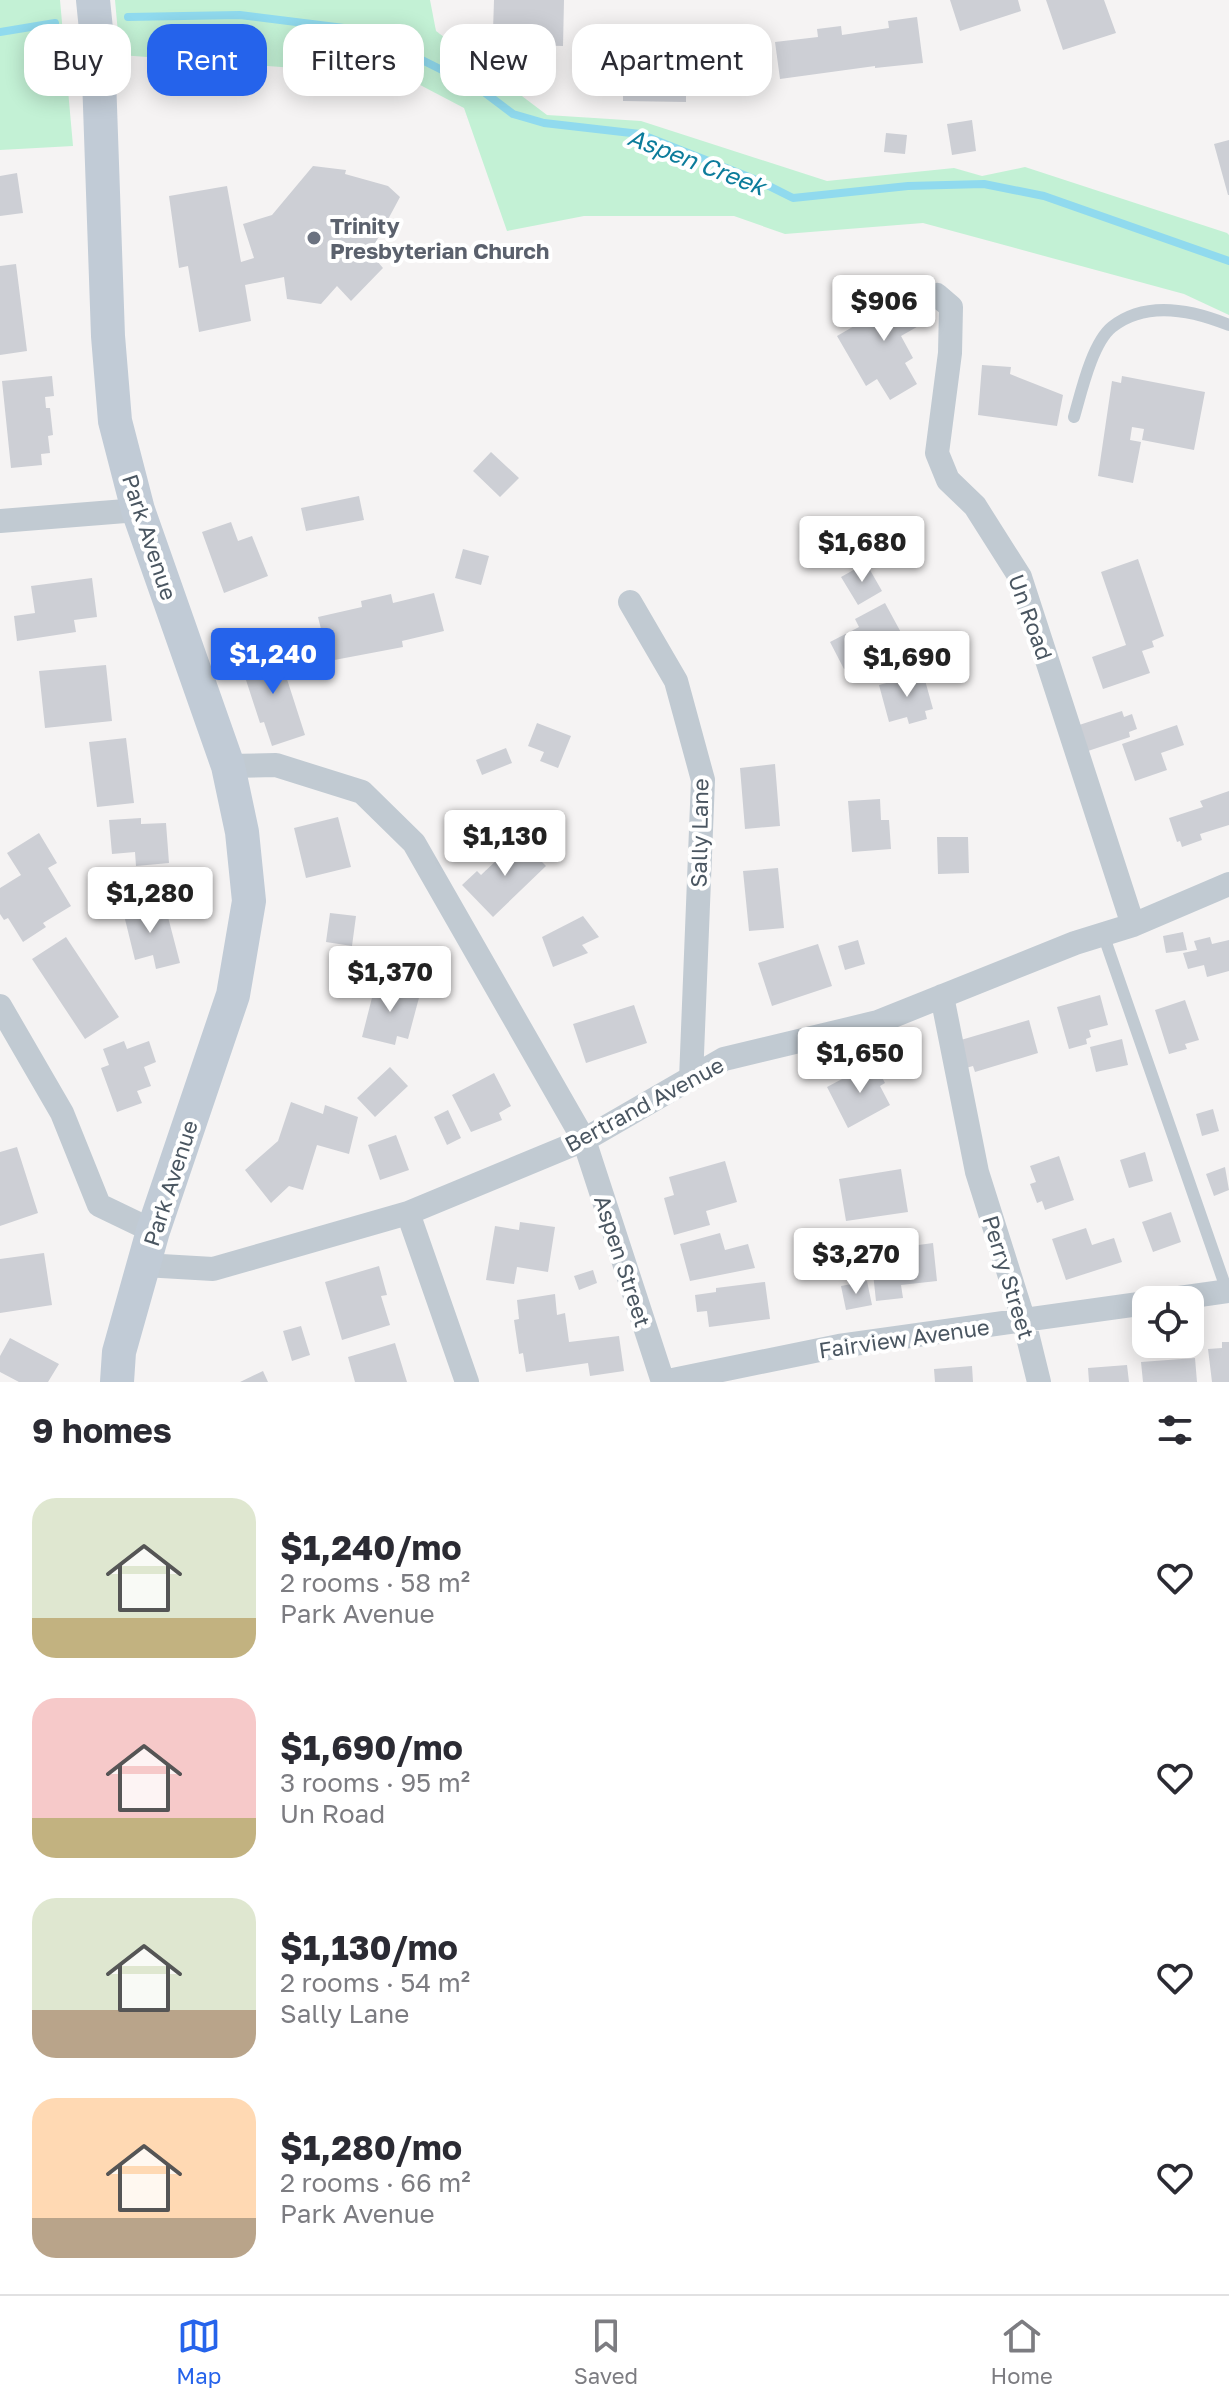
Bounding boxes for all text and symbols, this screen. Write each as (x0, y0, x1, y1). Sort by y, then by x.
chip: Buy (24, 24, 131, 96)
chip: Rent (147, 24, 267, 96)
chip: Filters (283, 24, 424, 96)
chip: New (440, 24, 556, 96)
chip: Apartment (572, 24, 772, 96)
water label: Aspen Creek (624, 121, 772, 201)
place label: Trinity Presbyterian Church (330, 212, 549, 264)
marker: Trinity Presbyterian Church (305, 229, 323, 247)
pin: $906 (837, 275, 931, 343)
text: $906 (850, 285, 918, 316)
street label: Park Avenue (117, 471, 183, 603)
pin: $1,680 (797, 516, 927, 584)
text: $1,680 (817, 526, 907, 557)
street label: Un Road (1003, 571, 1059, 663)
pin: $1,240 (208, 628, 338, 696)
pin: $1,690 (842, 631, 972, 699)
text: $1,240 (229, 638, 317, 669)
text: $1,690 (862, 641, 952, 672)
street label: Sally Lane (685, 778, 713, 888)
pin: $1,130 (440, 810, 570, 878)
text: $1,130 (462, 820, 548, 851)
pin: $1,280 (85, 867, 215, 935)
text: $1,280 (106, 877, 194, 908)
pin: $1,370 (325, 946, 455, 1014)
text: $1,370 (347, 956, 433, 987)
pin: $1,650 (795, 1027, 925, 1095)
text: $1,650 (816, 1037, 904, 1068)
street label: Bertrand Avenue (560, 1051, 728, 1157)
street label: Park Avenue (137, 1117, 203, 1249)
street label: Aspen Street (589, 1192, 657, 1330)
street label: Perry Street (977, 1212, 1041, 1342)
pin: $3,270 (791, 1228, 921, 1296)
text: $3,270 (812, 1238, 900, 1269)
map controls (1132, 1286, 1204, 1358)
button: locate (1132, 1286, 1204, 1358)
street label: Fairview Avenue (817, 1313, 991, 1363)
icon: filters (1153, 1408, 1197, 1452)
text: 9 homes (32, 1410, 172, 1450)
text: $1,240/mo (280, 1527, 462, 1567)
icon: home (96, 1530, 192, 1626)
icon: heart (1153, 1556, 1197, 1600)
text: 2 rooms · 58 m² (280, 1567, 470, 1598)
text: Park Avenue (280, 1598, 435, 1629)
text: $1,690/mo (280, 1727, 463, 1767)
icon: home (96, 1730, 192, 1826)
icon: heart (1153, 1756, 1197, 1800)
text: 3 rooms · 95 m² (280, 1767, 470, 1798)
text: Un Road (280, 1798, 385, 1829)
text: $1,130/mo (280, 1927, 458, 1967)
icon: home (96, 1930, 192, 2026)
icon: heart (1153, 1956, 1197, 2000)
text: 2 rooms · 54 m² (280, 1967, 470, 1998)
text: Sally Lane (280, 1998, 409, 2029)
text: $1,280/mo (280, 2127, 462, 2167)
icon: home (96, 2130, 192, 2226)
icon: heart (1153, 2156, 1197, 2200)
text: 2 rooms · 66 m² (280, 2167, 471, 2198)
text: Park Avenue (280, 2198, 435, 2229)
tab: Map (176, 2314, 221, 2389)
tab: Saved (574, 2314, 638, 2389)
tab: Home (991, 2314, 1053, 2389)

